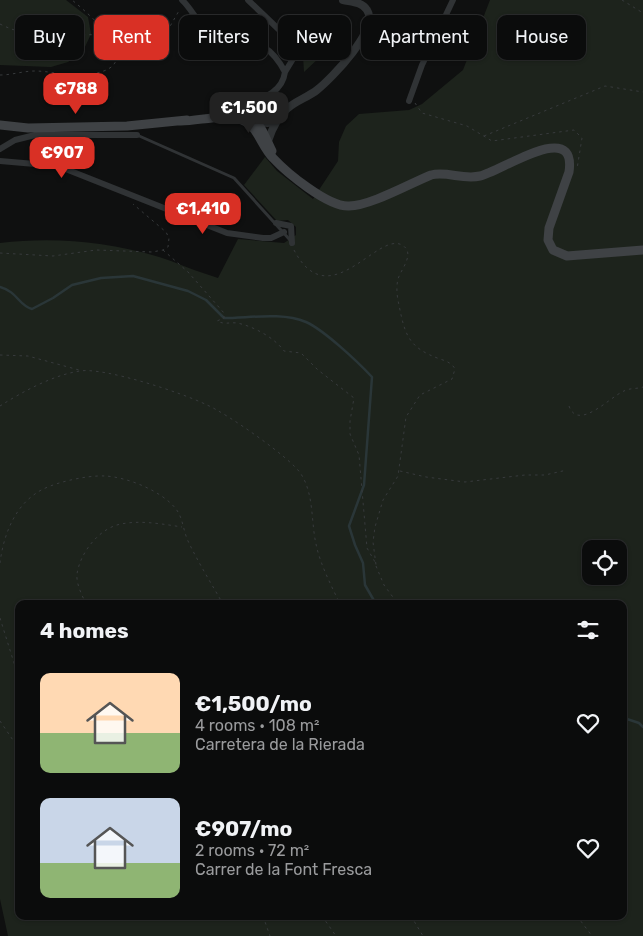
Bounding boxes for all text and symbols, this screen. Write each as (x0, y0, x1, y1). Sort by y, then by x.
chip: Buy (15, 15, 84, 60)
chip: Rent (94, 15, 169, 60)
chip: Filters (179, 15, 268, 60)
chip: New (278, 15, 351, 60)
chip: Apartment (361, 15, 487, 60)
chip: House (497, 15, 586, 60)
pin: €788 (46, 72, 106, 115)
text: €788 (54, 79, 98, 98)
pin: €1,500 (208, 92, 290, 134)
text: €1,500 (220, 98, 278, 117)
pin: €907 (32, 136, 92, 179)
text: €907 (41, 143, 83, 162)
pin: €1,410 (162, 192, 244, 235)
text: €1,410 (176, 199, 230, 218)
map controls (582, 540, 627, 585)
button: locate (582, 540, 627, 585)
icon: filters (574, 616, 602, 644)
text: 4 homes (40, 618, 129, 643)
text: €1,500/mo (195, 691, 312, 716)
icon: home (80, 693, 140, 753)
icon: heart (574, 709, 602, 737)
text: 4 rooms · 108 m² (195, 716, 319, 735)
text: Carretera de la Rierada (195, 735, 365, 754)
text: €907/mo (195, 816, 292, 841)
icon: home (80, 818, 140, 878)
icon: heart (574, 834, 602, 862)
text: 2 rooms · 72 m² (195, 841, 309, 860)
text: Carrer de la Font Fresca (195, 860, 372, 879)

